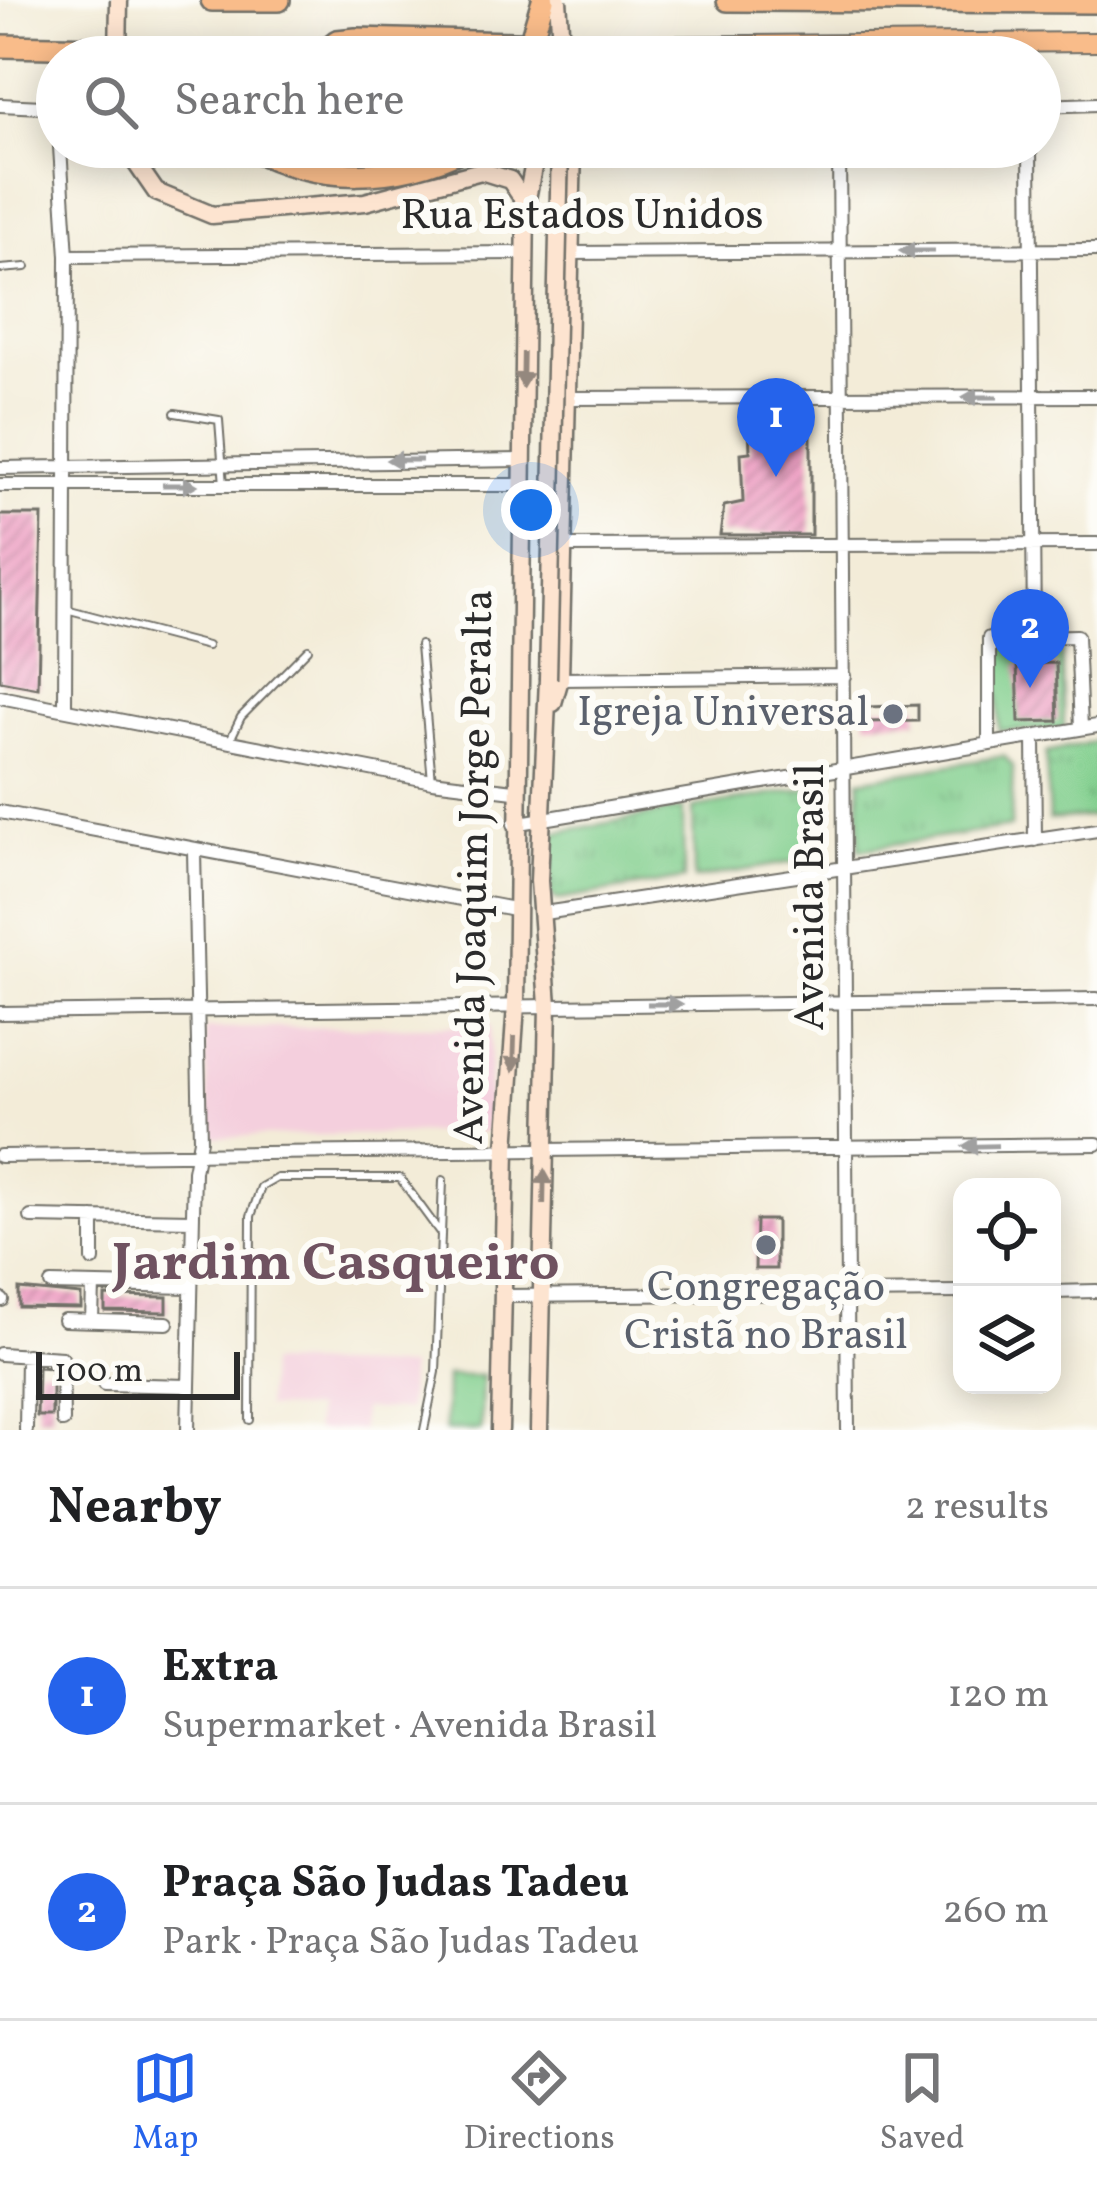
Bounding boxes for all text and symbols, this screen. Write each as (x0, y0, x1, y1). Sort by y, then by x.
search box (36, 36, 1061, 168)
icon: search (78, 69, 144, 135)
text: Search here (174, 71, 405, 134)
street label: Rua Estados Unidos (400, 188, 764, 247)
one-way arrow (897, 241, 935, 261)
one-way arrow (514, 352, 533, 390)
pin: 1 (737, 378, 815, 477)
one-way arrow (960, 387, 998, 407)
one-way arrow (384, 450, 422, 470)
one-way arrow (162, 475, 200, 495)
your location (501, 480, 561, 540)
street label: Avenida Joaquim Jorge Peralta (442, 589, 510, 1145)
pin: 2 (991, 589, 1069, 688)
place label: Igreja Universal (577, 685, 869, 744)
marker: Igreja Universal (880, 701, 906, 727)
street label: Avenida Brasil (783, 763, 842, 1031)
one-way arrow (647, 994, 685, 1013)
one-way arrow (504, 1036, 523, 1074)
one-way arrow (960, 1136, 998, 1156)
one-way arrow (534, 1167, 554, 1205)
map controls (953, 1178, 1061, 1394)
button: locate (953, 1178, 1061, 1286)
district label: Jardim Casqueiro (111, 1228, 560, 1303)
marker: Congregação Cristã no Brasil (753, 1232, 779, 1258)
place label: Congregação Cristã no Brasil (624, 1260, 908, 1367)
button: layers (953, 1286, 1061, 1394)
scale bar (36, 1346, 240, 1399)
text: 100 m (54, 1350, 143, 1396)
text: Nearby (48, 1473, 222, 1544)
text: 2 results (905, 1481, 1049, 1535)
text: Extra (162, 1637, 278, 1700)
text: 1 (79, 1669, 95, 1723)
text: 120 m (948, 1669, 1049, 1723)
text: Supermarket · Avenida Brasil (162, 1700, 657, 1754)
text: Praça São Judas Tadeu (162, 1853, 629, 1916)
text: 2 (77, 1885, 97, 1939)
text: 260 m (943, 1885, 1049, 1939)
text: Park · Praça São Judas Tadeu (162, 1916, 639, 1970)
tab: Map (132, 2045, 199, 2163)
tab: Directions (463, 2045, 615, 2163)
tab: Saved (880, 2045, 965, 2163)

